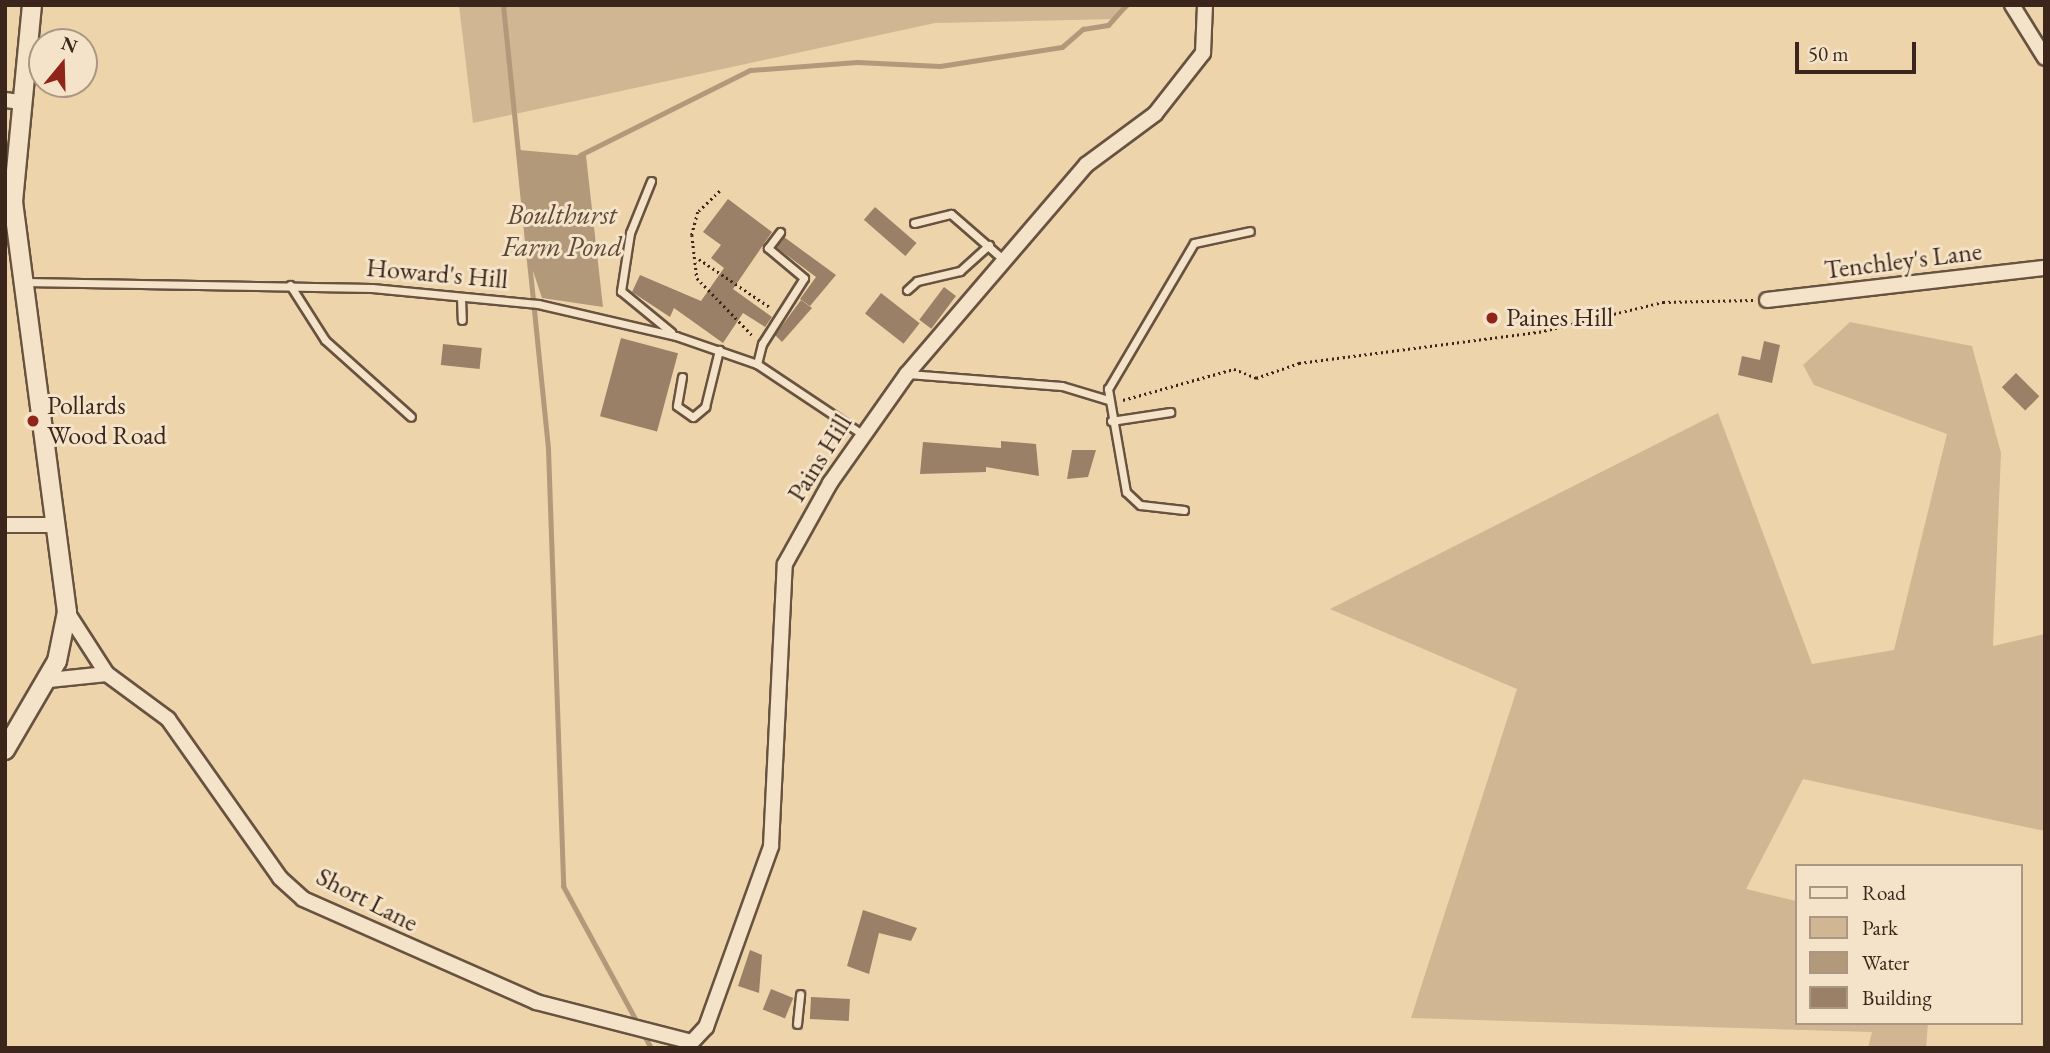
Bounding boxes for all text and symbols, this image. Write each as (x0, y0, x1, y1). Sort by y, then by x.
north arrow (28, 28, 98, 98)
scale bar (1798, 28, 1919, 72)
text: N (58, 30, 81, 59)
text: 50 m (1808, 40, 1849, 67)
water label: Boulthurst Farm Pond (502, 197, 622, 263)
street label: Tenchley's Lane (1822, 236, 1984, 286)
street label: Howard's Hill (365, 252, 509, 296)
place label: Paines Hill (1506, 302, 1613, 334)
marker: Paines Hill (1484, 310, 1500, 326)
place label: Pollards Wood Road (47, 390, 167, 452)
street label: Pains Hill (781, 409, 859, 507)
marker: Pollards Wood Road (25, 413, 41, 429)
street label: Short Lane (311, 861, 423, 939)
legend (1794, 864, 2022, 1025)
text: Road (1862, 879, 1906, 906)
text: Park (1862, 914, 1898, 941)
text: Water (1862, 949, 1909, 976)
text: Building (1862, 984, 1932, 1011)

